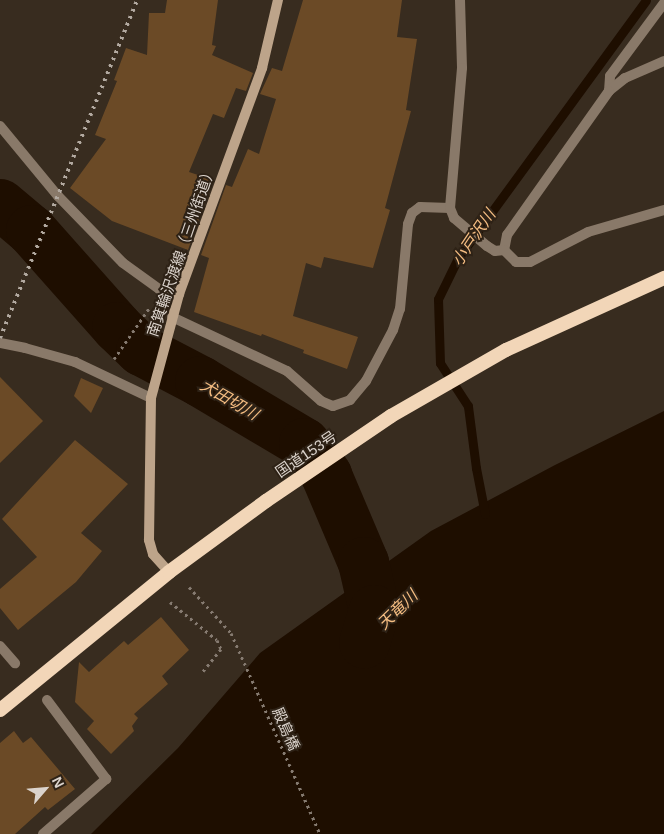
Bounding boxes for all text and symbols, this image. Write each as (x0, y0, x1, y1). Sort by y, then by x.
street label: 南箕輪沢渡線（三州街道） (143, 163, 219, 339)
water label: 小戸沢川 (448, 206, 500, 270)
water label: 犬田切川 (196, 376, 262, 424)
street label: 国道153号 (272, 427, 340, 481)
water label: 天竜川 (374, 586, 422, 634)
street label: 殿島橋 (269, 705, 303, 753)
north arrow (20, 764, 70, 814)
text: N (49, 774, 68, 790)

